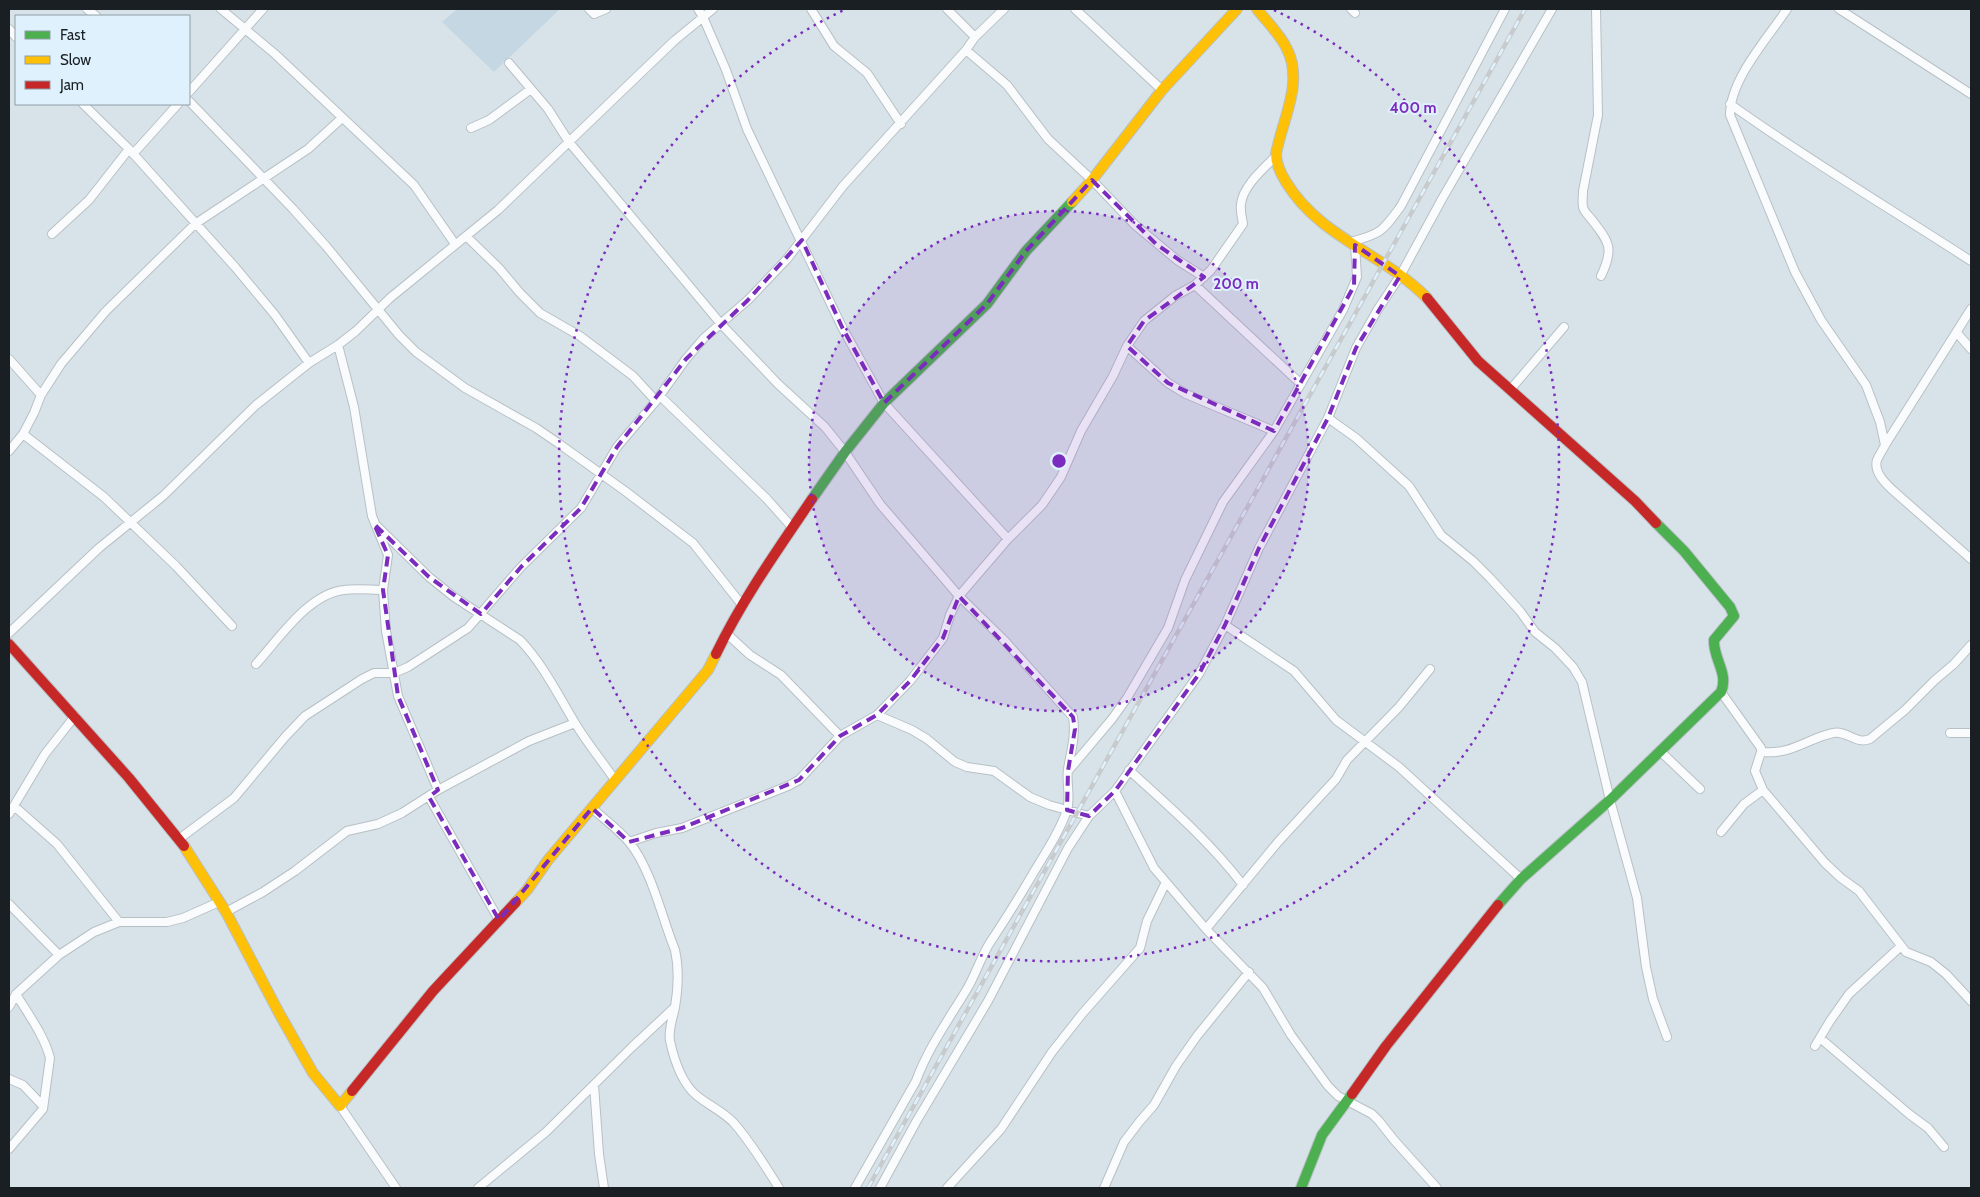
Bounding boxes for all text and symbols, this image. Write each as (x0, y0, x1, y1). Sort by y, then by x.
legend (15, 15, 190, 105)
text: Fast (60, 26, 85, 44)
text: Slow (60, 51, 91, 69)
text: Jam (59, 76, 84, 94)
text: 400 m (1390, 99, 1436, 117)
text: 200 m (1213, 275, 1259, 293)
centre of rings (1050, 452, 1068, 470)

